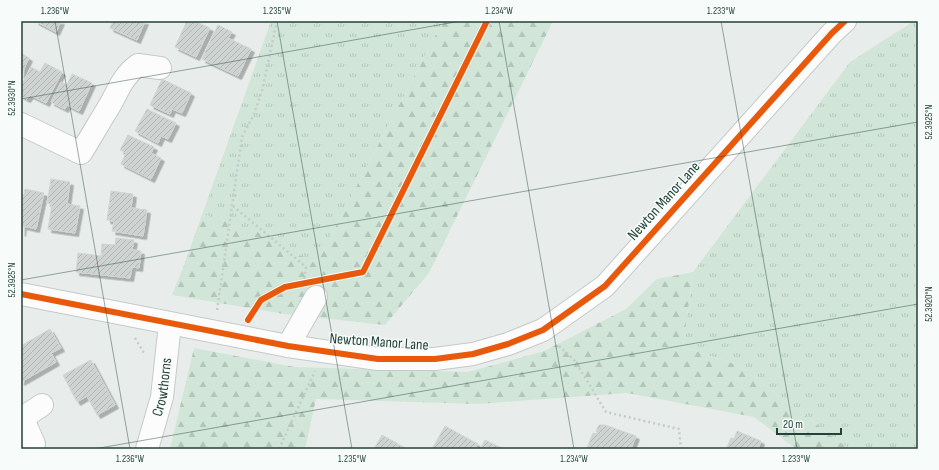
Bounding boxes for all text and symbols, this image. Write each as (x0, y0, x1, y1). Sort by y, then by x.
text: 1.236°W (41, 5, 70, 17)
text: 1.235°W (263, 5, 291, 17)
text: 1.234°W (485, 5, 513, 17)
text: 1.233°W (707, 5, 735, 17)
text: 52.3930°N (6, 80, 18, 116)
text: 52.3925°N (923, 105, 935, 139)
street label: Newton Manor Lane (624, 158, 704, 244)
text: 52.3925°N (6, 263, 18, 297)
text: 52.3920°N (923, 286, 935, 322)
street label: Newton Manor Lane (329, 329, 429, 355)
street label: Crowthorns (147, 357, 176, 419)
scale bar (777, 410, 841, 436)
text: 20 m (783, 417, 803, 432)
text: 1.236°W (116, 453, 145, 465)
text: 1.235°W (338, 453, 366, 465)
text: 1.234°W (560, 453, 588, 465)
text: 1.233°W (782, 453, 810, 465)

